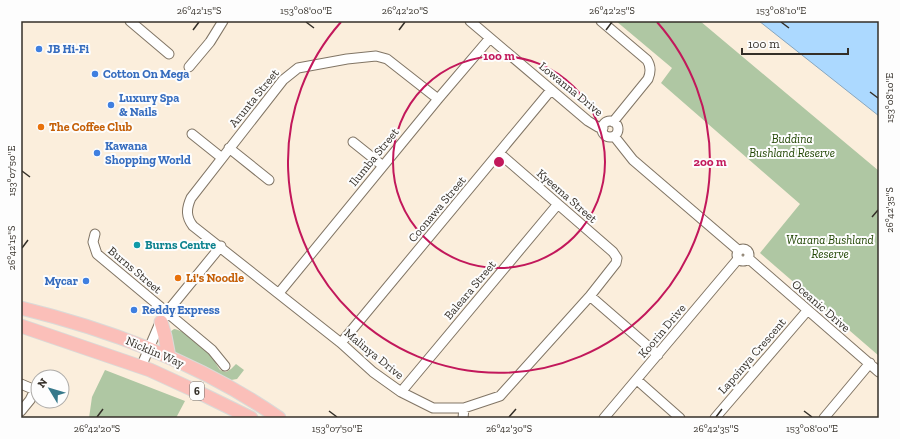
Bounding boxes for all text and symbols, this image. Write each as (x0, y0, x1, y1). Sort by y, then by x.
text: 26°42'15"S (177, 5, 221, 17)
text: 153°08'00"E (280, 5, 332, 17)
text: 26°42'20"S (382, 5, 428, 17)
text: 26°42'25"S (589, 5, 635, 17)
text: 153°08'10"E (756, 5, 806, 17)
scale bar (742, 30, 848, 56)
text: 100 m (748, 37, 780, 51)
place label: JB Hi-Fi (47, 42, 89, 56)
marker: JB Hi-Fi (34, 44, 44, 54)
text: 100 m (483, 49, 515, 63)
street label: Lowanna Drive (536, 59, 606, 119)
street label: Arunta Street (226, 66, 282, 130)
place label: Cotton On Mega (103, 67, 189, 81)
marker: Cotton On Mega (90, 69, 100, 79)
text: 153°08'10"E (884, 73, 896, 123)
place label: Luxury Spa & Nails (119, 91, 179, 119)
marker: Luxury Spa & Nails (106, 100, 116, 110)
place label: The Coffee Club (49, 120, 133, 134)
marker: The Coffee Club (36, 122, 46, 132)
street label: Ilumba Street (346, 125, 402, 189)
park label: Buddina Bushland Reserve (749, 132, 835, 160)
place label: Kawana Shopping World (105, 139, 191, 167)
text: 153°07'50"E (6, 146, 18, 196)
marker: Kawana Shopping World (92, 148, 102, 158)
centre of rings (492, 155, 506, 169)
text: 200 m (693, 155, 727, 169)
street label: Kyeema Street (534, 166, 600, 226)
street label: Coonawa Street (405, 173, 469, 245)
text: 26°42'35"S (884, 187, 896, 233)
text: 26°42'15"S (6, 226, 18, 270)
park label: Warana Bushland Reserve (786, 233, 874, 261)
place label: Burns Centre (145, 238, 216, 252)
marker: Burns Centre (132, 240, 142, 250)
street label: Burns Street (105, 244, 165, 297)
street label: Baleara Street (441, 257, 499, 322)
place label: Li's Noodle (186, 271, 244, 285)
marker: Li's Noodle (173, 273, 183, 283)
place label: Mycar (44, 274, 79, 288)
marker: Mycar (81, 276, 91, 286)
street label: Oceanic Drive (789, 277, 853, 335)
street label: Koorin Drive (635, 301, 689, 361)
place label: Reddy Express (142, 303, 220, 317)
marker: Reddy Express (129, 305, 139, 315)
street label: Lapoinya Crescent (715, 315, 789, 397)
street label: Malinya Drive (341, 326, 407, 382)
street label: Nicklin Way (124, 333, 187, 371)
north arrow (30, 369, 70, 409)
text: N (35, 375, 51, 390)
road number: 6 (190, 382, 204, 400)
text: 26°42'20"S (74, 423, 120, 435)
text: 153°07'50"E (312, 423, 362, 435)
text: 26°42'30"S (486, 423, 532, 435)
text: 26°42'35"S (693, 423, 739, 435)
text: 153°08'00"E (786, 423, 838, 435)

